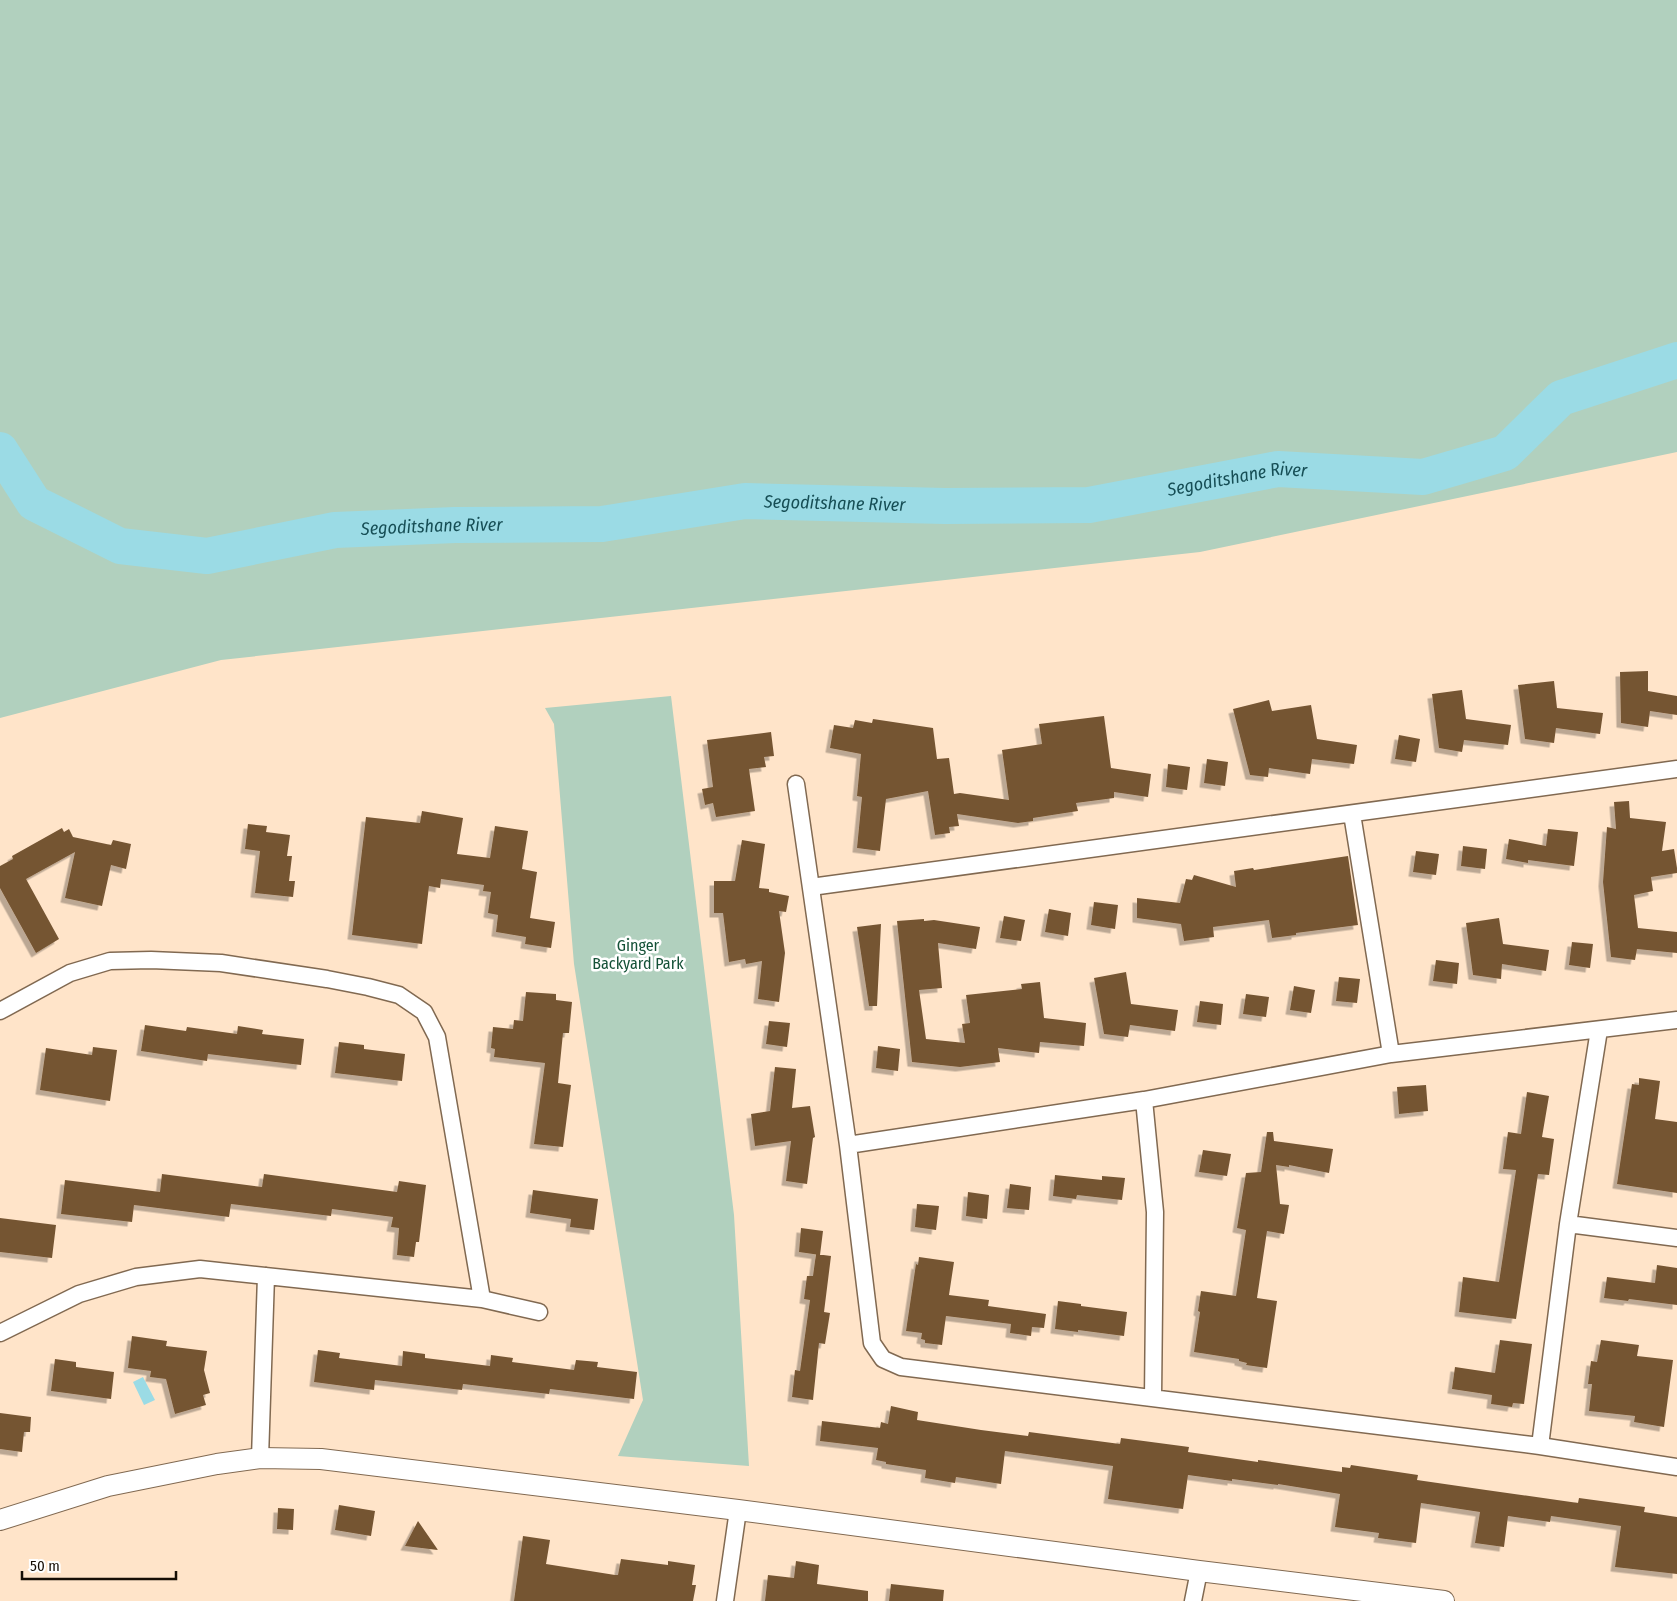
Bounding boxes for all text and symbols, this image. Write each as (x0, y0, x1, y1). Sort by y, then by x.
water label: Segoditshane River (1164, 458, 1308, 501)
water label: Segoditshane River (763, 490, 907, 516)
water label: Segoditshane River (359, 514, 503, 540)
park label: Ginger Backyard Park (592, 936, 684, 973)
scale bar (22, 1548, 176, 1580)
text: 50 m (30, 1557, 60, 1575)

